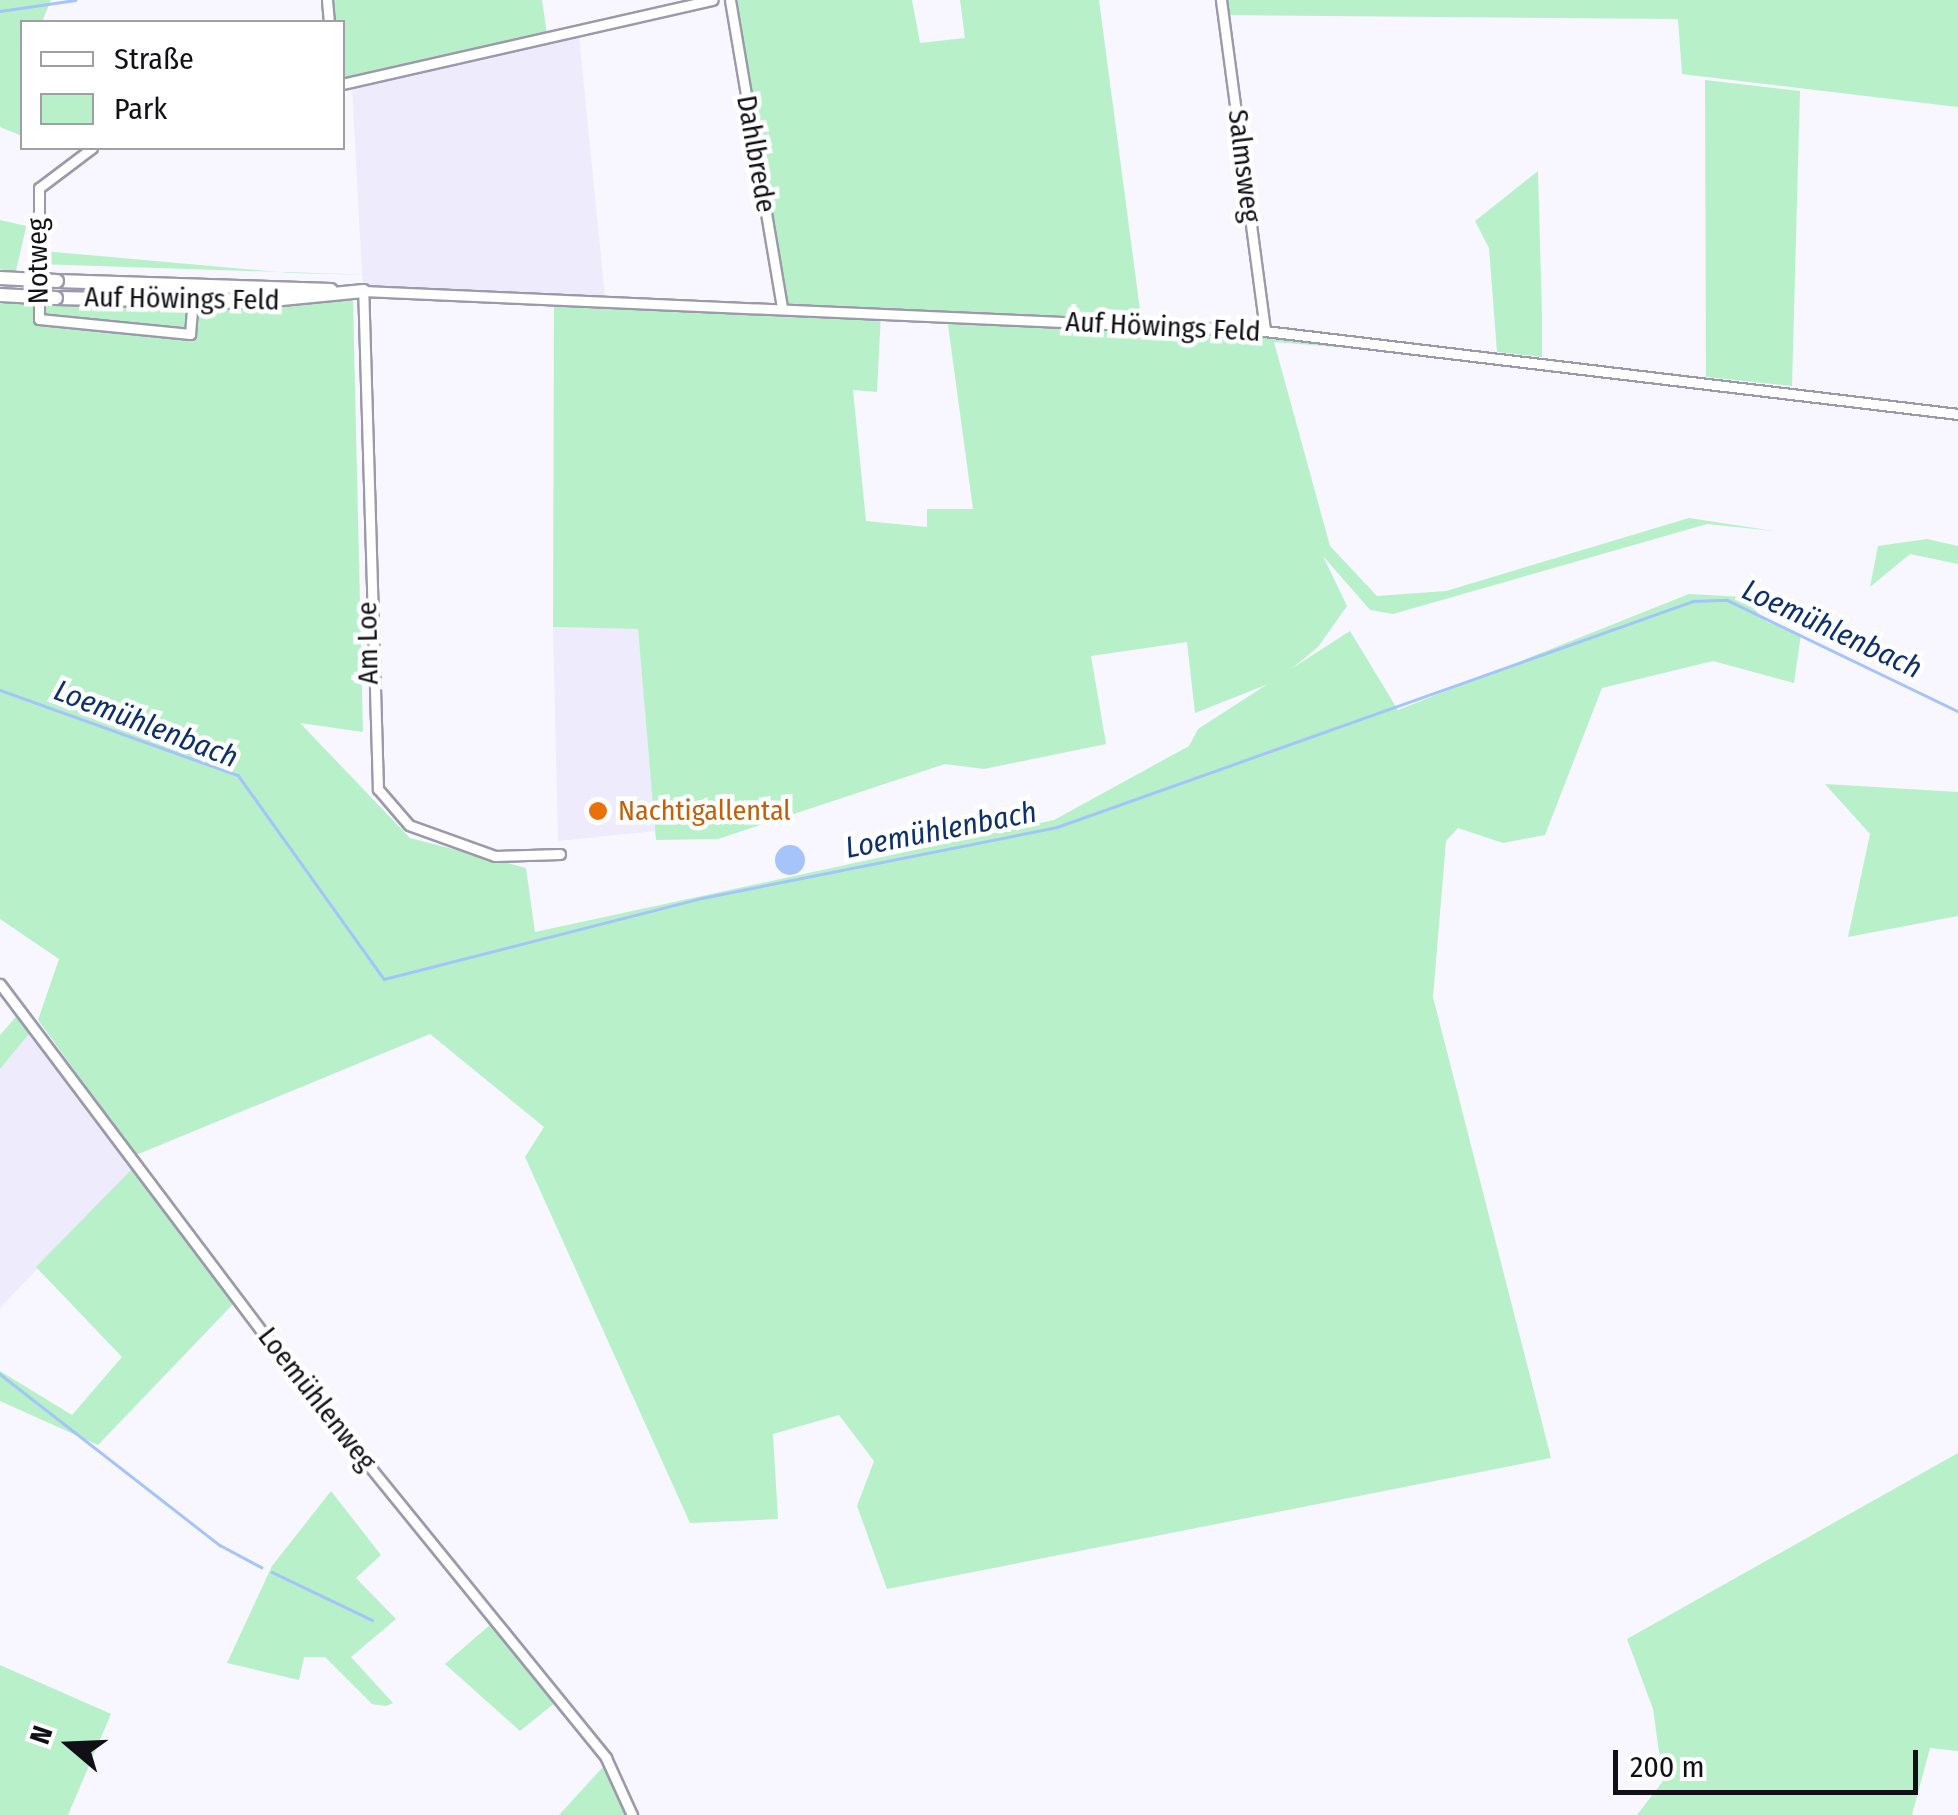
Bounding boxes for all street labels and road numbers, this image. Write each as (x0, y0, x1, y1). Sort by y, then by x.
street label: Dahlbrede (729, 93, 783, 215)
street label: Salmsweg (1220, 108, 1268, 224)
street label: Notweg (20, 218, 56, 304)
street label: Auf Höwings Feld (84, 280, 280, 318)
street label: Auf Höwings Feld (1065, 305, 1261, 349)
street label: Am Loe (350, 601, 386, 685)
street label: Loemühlenweg (251, 1321, 383, 1477)

